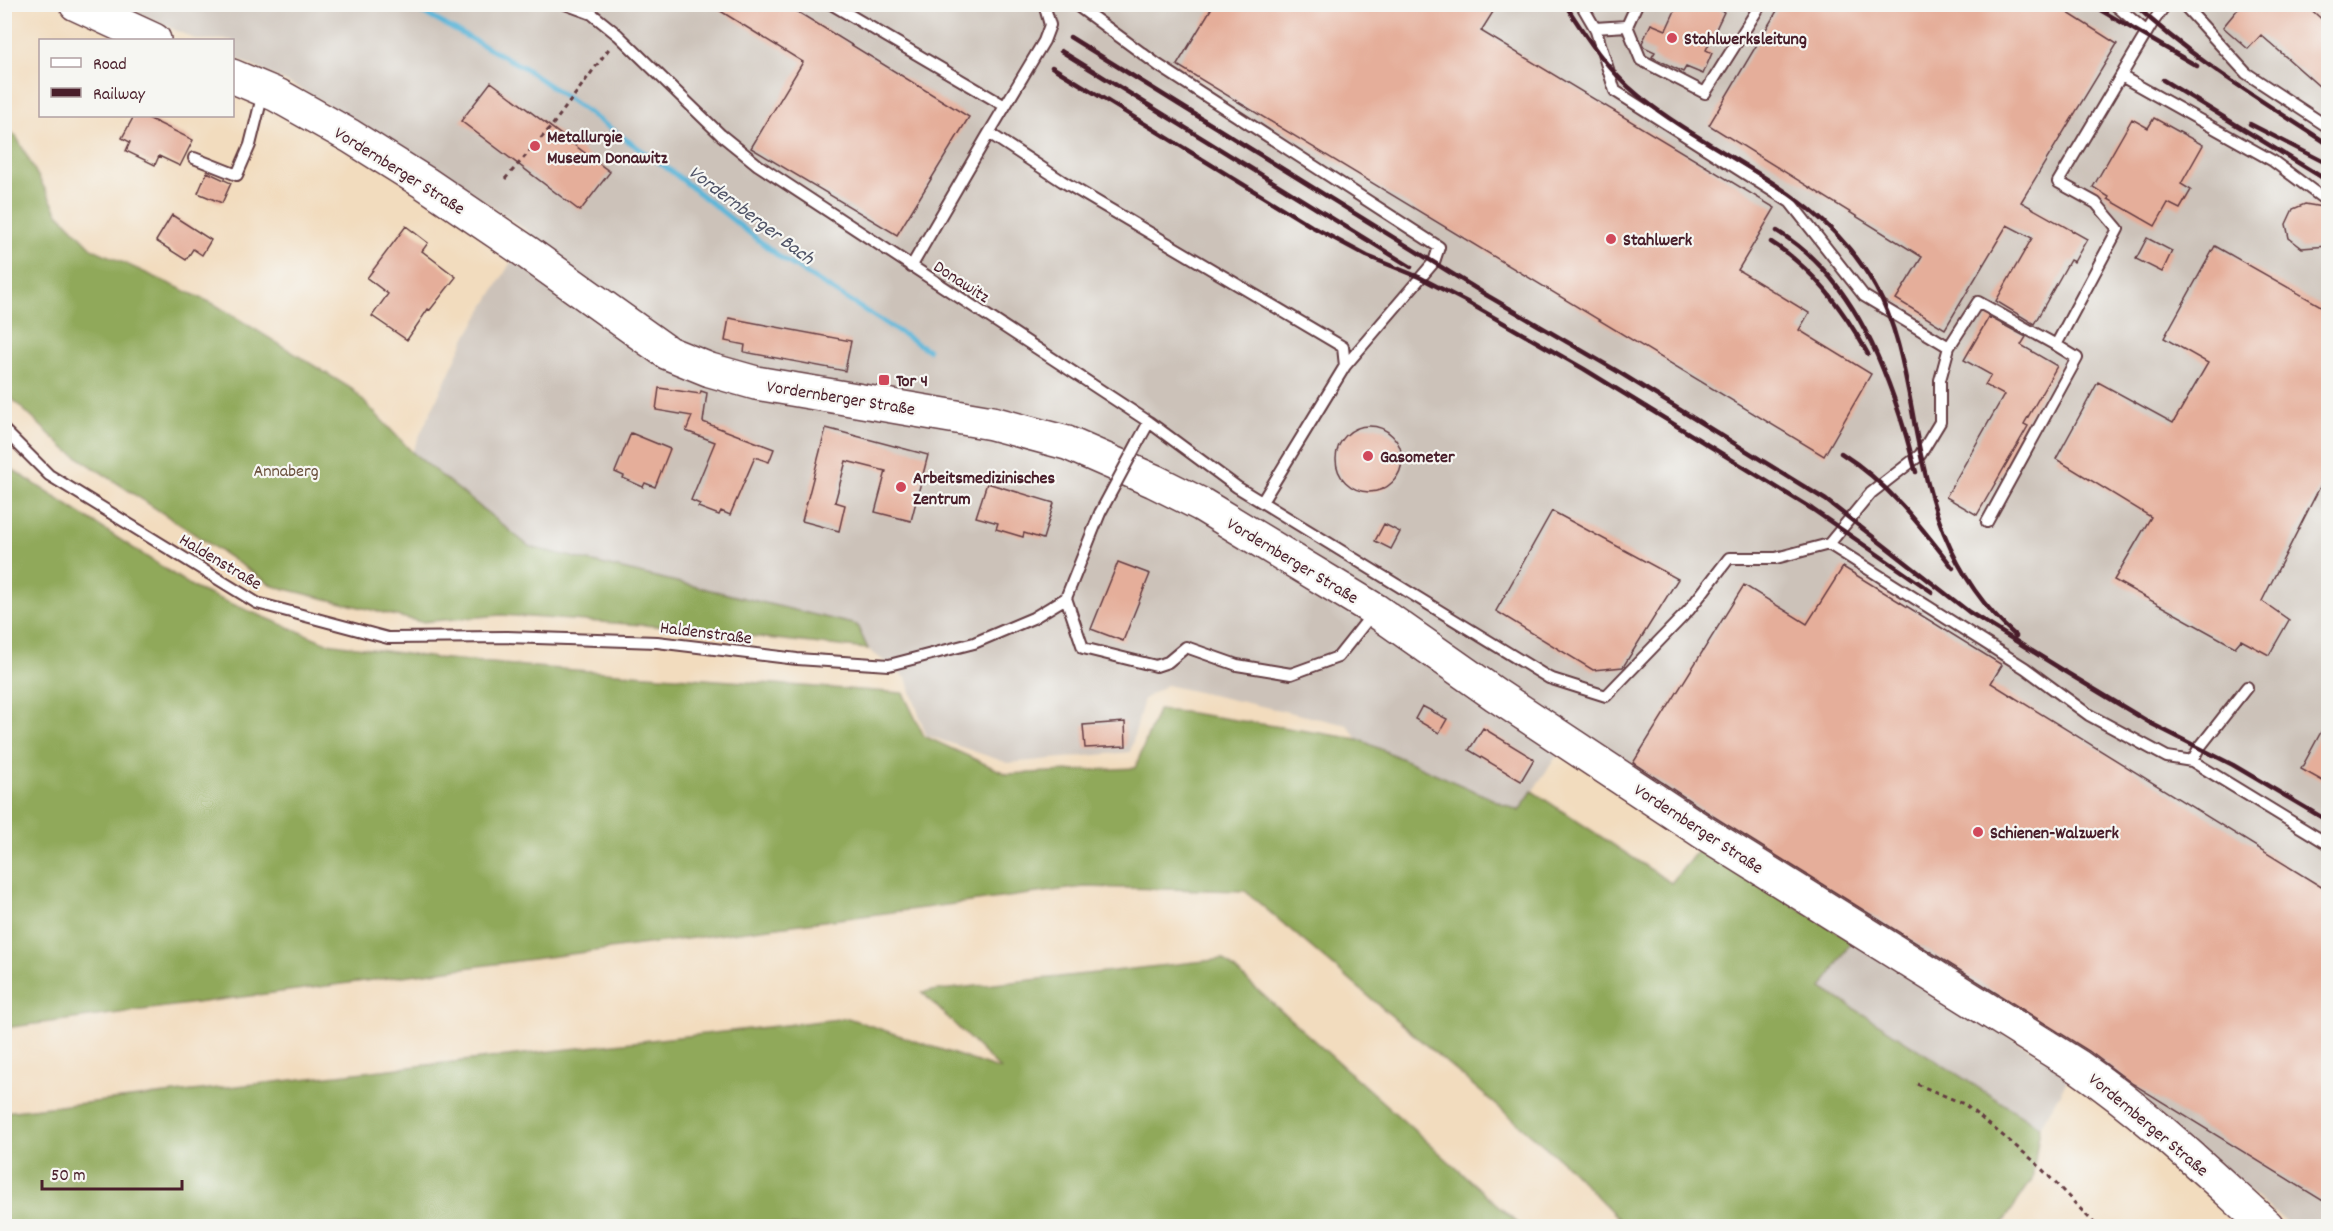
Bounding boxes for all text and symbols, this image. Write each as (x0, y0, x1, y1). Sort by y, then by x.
place label: Stahlwerksleitung (1684, 28, 1807, 53)
marker: Stahlwerksleitung (1665, 31, 1679, 45)
legend (39, 39, 234, 117)
text: Road (93, 53, 127, 78)
text: Railway (93, 83, 146, 108)
street label: Vordernberger Straße (329, 122, 469, 222)
place label: Metallurgie Museum Donawitz (547, 126, 668, 172)
marker: Metallurgie Museum Donawitz (528, 139, 542, 153)
water label: Vordernberger Bach (681, 160, 820, 274)
place label: Stahlwerk (1623, 229, 1693, 254)
marker: Stahlwerk (1604, 232, 1618, 246)
street label: Donawitz (928, 256, 994, 311)
place label: Tor 4 (896, 370, 928, 395)
marker: Tor 4 (877, 373, 891, 387)
street label: Vordernberger Straße (765, 375, 917, 424)
place label: Gasometer (1380, 446, 1455, 471)
marker: Gasometer (1361, 449, 1375, 463)
park label: Annaberg (253, 460, 319, 485)
place label: Arbeitsmedizinisches Zentrum (913, 467, 1055, 513)
marker: Arbeitsmedizinisches Zentrum (894, 480, 908, 494)
street label: Vordernberger Straße (1221, 513, 1362, 611)
street label: Haldenstraße (174, 529, 266, 598)
street label: Haldenstraße (658, 616, 753, 653)
street label: Vordernberger Straße (1628, 779, 1767, 881)
place label: Schienen-Walzwerk (1990, 822, 2119, 847)
marker: Schienen-Walzwerk (1971, 825, 1985, 839)
street label: Vordernberger Straße (2082, 1068, 2213, 1184)
scale bar (42, 1153, 182, 1191)
text: 50 m (51, 1164, 86, 1189)

